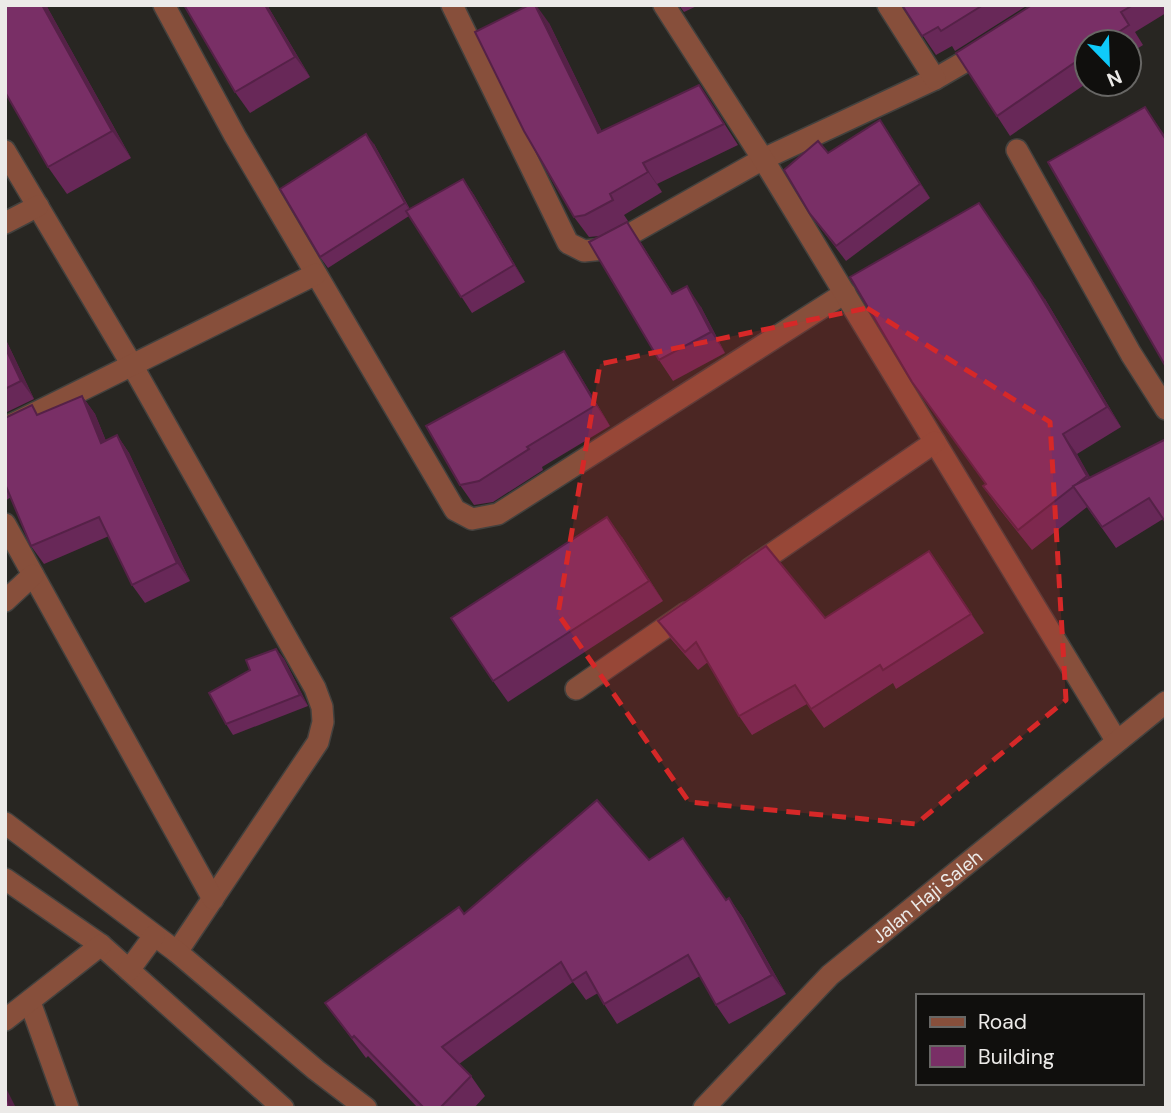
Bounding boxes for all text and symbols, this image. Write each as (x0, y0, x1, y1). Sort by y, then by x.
north arrow (1073, 28, 1143, 98)
text: N (1103, 64, 1126, 92)
street label: Jalan Haji Saleh (867, 844, 988, 949)
legend (916, 994, 1143, 1085)
text: Road (978, 1008, 1027, 1036)
text: Building (978, 1043, 1055, 1071)

